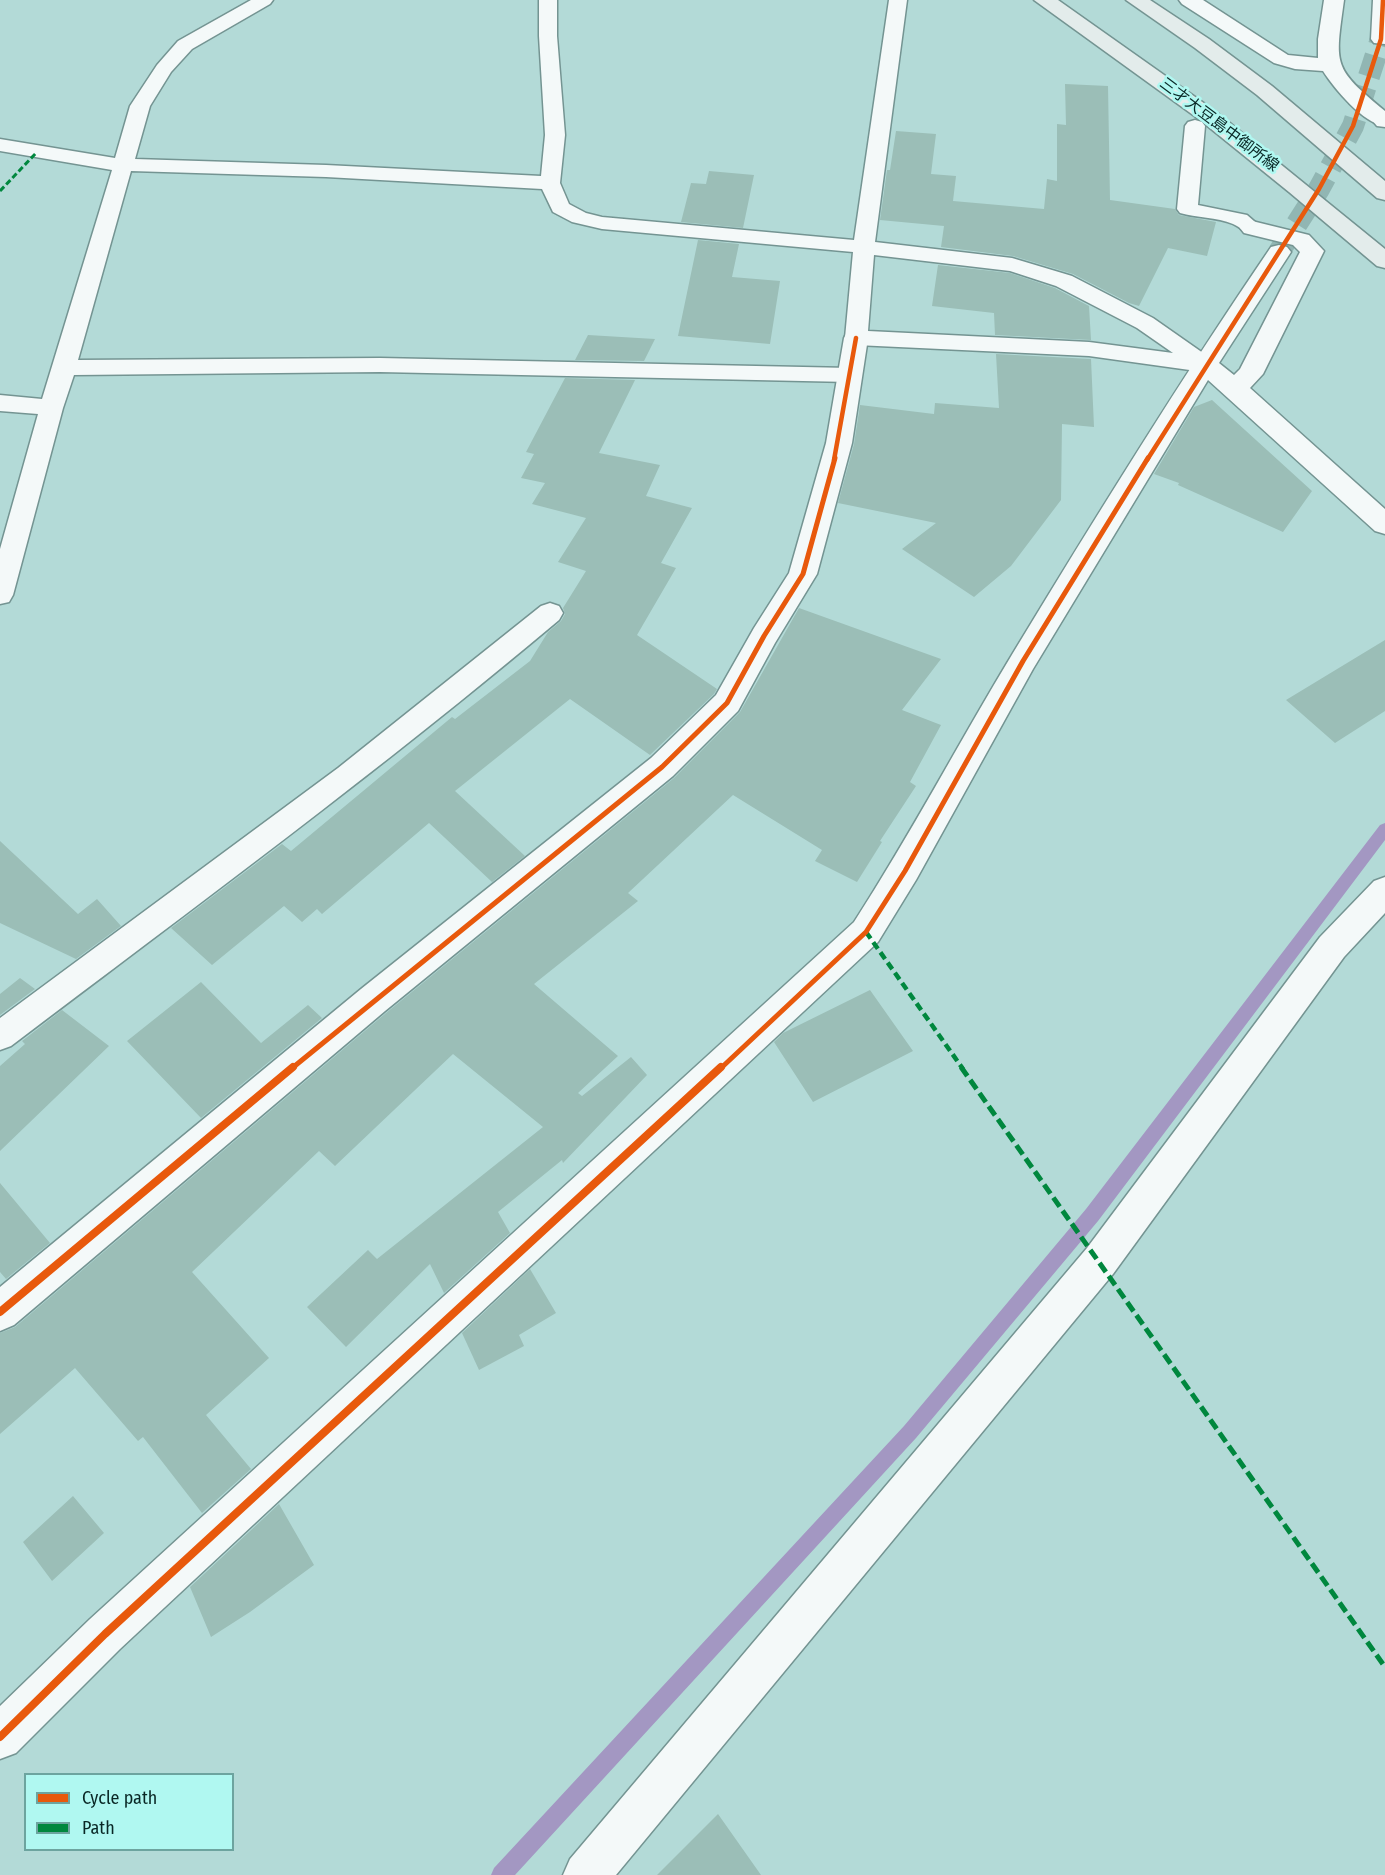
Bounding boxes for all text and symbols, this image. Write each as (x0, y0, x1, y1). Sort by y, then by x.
street label: 三才大豆島中御所線 (1156, 74, 1282, 176)
legend (24, 1773, 234, 1851)
text: Cycle path (82, 1787, 157, 1809)
text: Path (82, 1817, 115, 1839)

